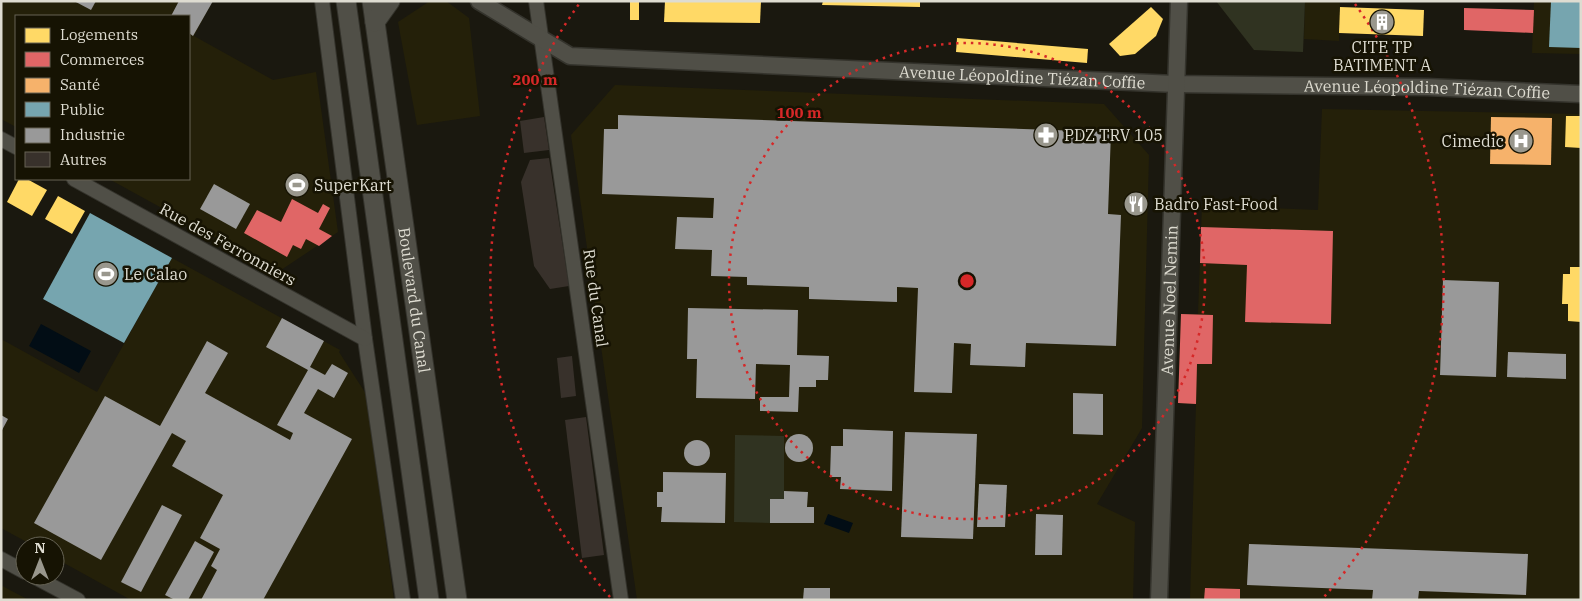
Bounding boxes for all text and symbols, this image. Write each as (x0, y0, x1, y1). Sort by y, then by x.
building icon: CITE TP BATIMENT A (1369, 9, 1395, 35)
legend (15, 15, 190, 180)
text: Logements (60, 25, 138, 44)
place label: CITE TP BATIMENT A (1333, 37, 1431, 75)
text: Commerces (60, 50, 144, 69)
street label: Avenue Léopoldine Tiézan Coffie (899, 61, 1146, 93)
text: 200 m (512, 70, 558, 89)
text: Santé (60, 75, 100, 94)
street label: Avenue Léopoldine Tiézan Coffie (1304, 76, 1551, 103)
text: Public (60, 100, 105, 119)
text: 100 m (776, 103, 822, 122)
pharmacy icon: PDZ TRV 105 (1033, 122, 1059, 148)
text: Industrie (60, 125, 125, 144)
place label: PDZ TRV 105 (1064, 125, 1163, 145)
hospital icon: Cimedic (1508, 128, 1534, 154)
place label: Cimedic (1442, 131, 1504, 151)
text: Autres (60, 150, 107, 169)
sports icon: SuperKart (284, 172, 310, 198)
place label: SuperKart (314, 175, 392, 195)
restaurant icon: Badro Fast-Food (1123, 191, 1149, 217)
place label: Badro Fast-Food (1154, 194, 1278, 214)
street label: Rue des Ferronniers (156, 198, 300, 290)
street label: Avenue Noel Nemin (1157, 225, 1182, 376)
street label: Boulevard du Canal (394, 226, 435, 374)
street label: Rue du Canal (579, 248, 613, 349)
sports icon: Le Calao (93, 261, 119, 287)
place label: Le Calao (124, 264, 187, 284)
centre of rings (958, 272, 976, 290)
north arrow (15, 536, 65, 586)
text: N (34, 539, 46, 557)

